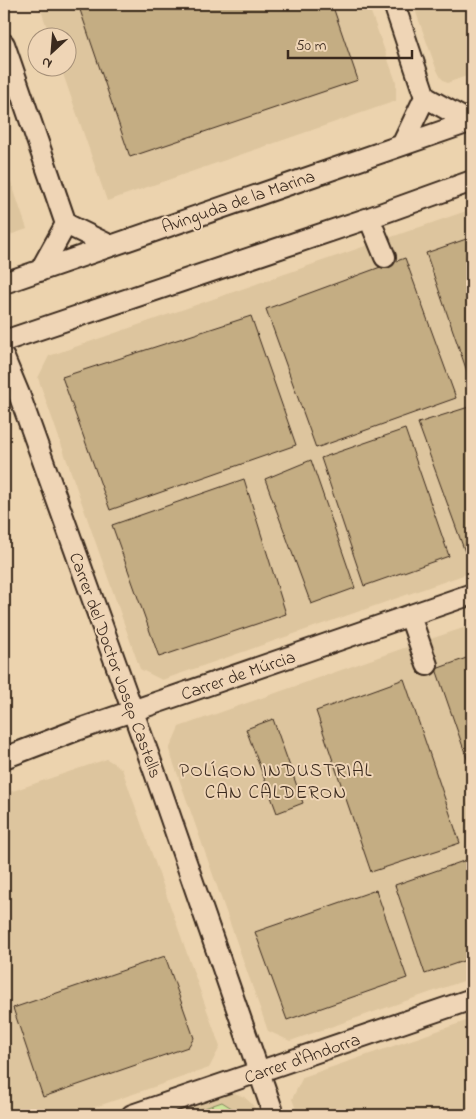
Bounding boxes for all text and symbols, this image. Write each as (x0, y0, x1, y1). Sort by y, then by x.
north arrow (28, 28, 78, 78)
scale bar (288, 28, 412, 60)
text: 50 m (296, 35, 327, 57)
text: N (38, 51, 56, 74)
street label: Avinguda de la Marina (158, 164, 319, 242)
street label: Carrer del Doctor Josep Castells (61, 549, 167, 782)
street label: Carrer de Múrcia (178, 645, 299, 709)
district label: POLÍGON INDUSTRIAL CAN CALDERON (179, 758, 373, 807)
street label: Carrer d'Andorra (241, 1028, 364, 1092)

